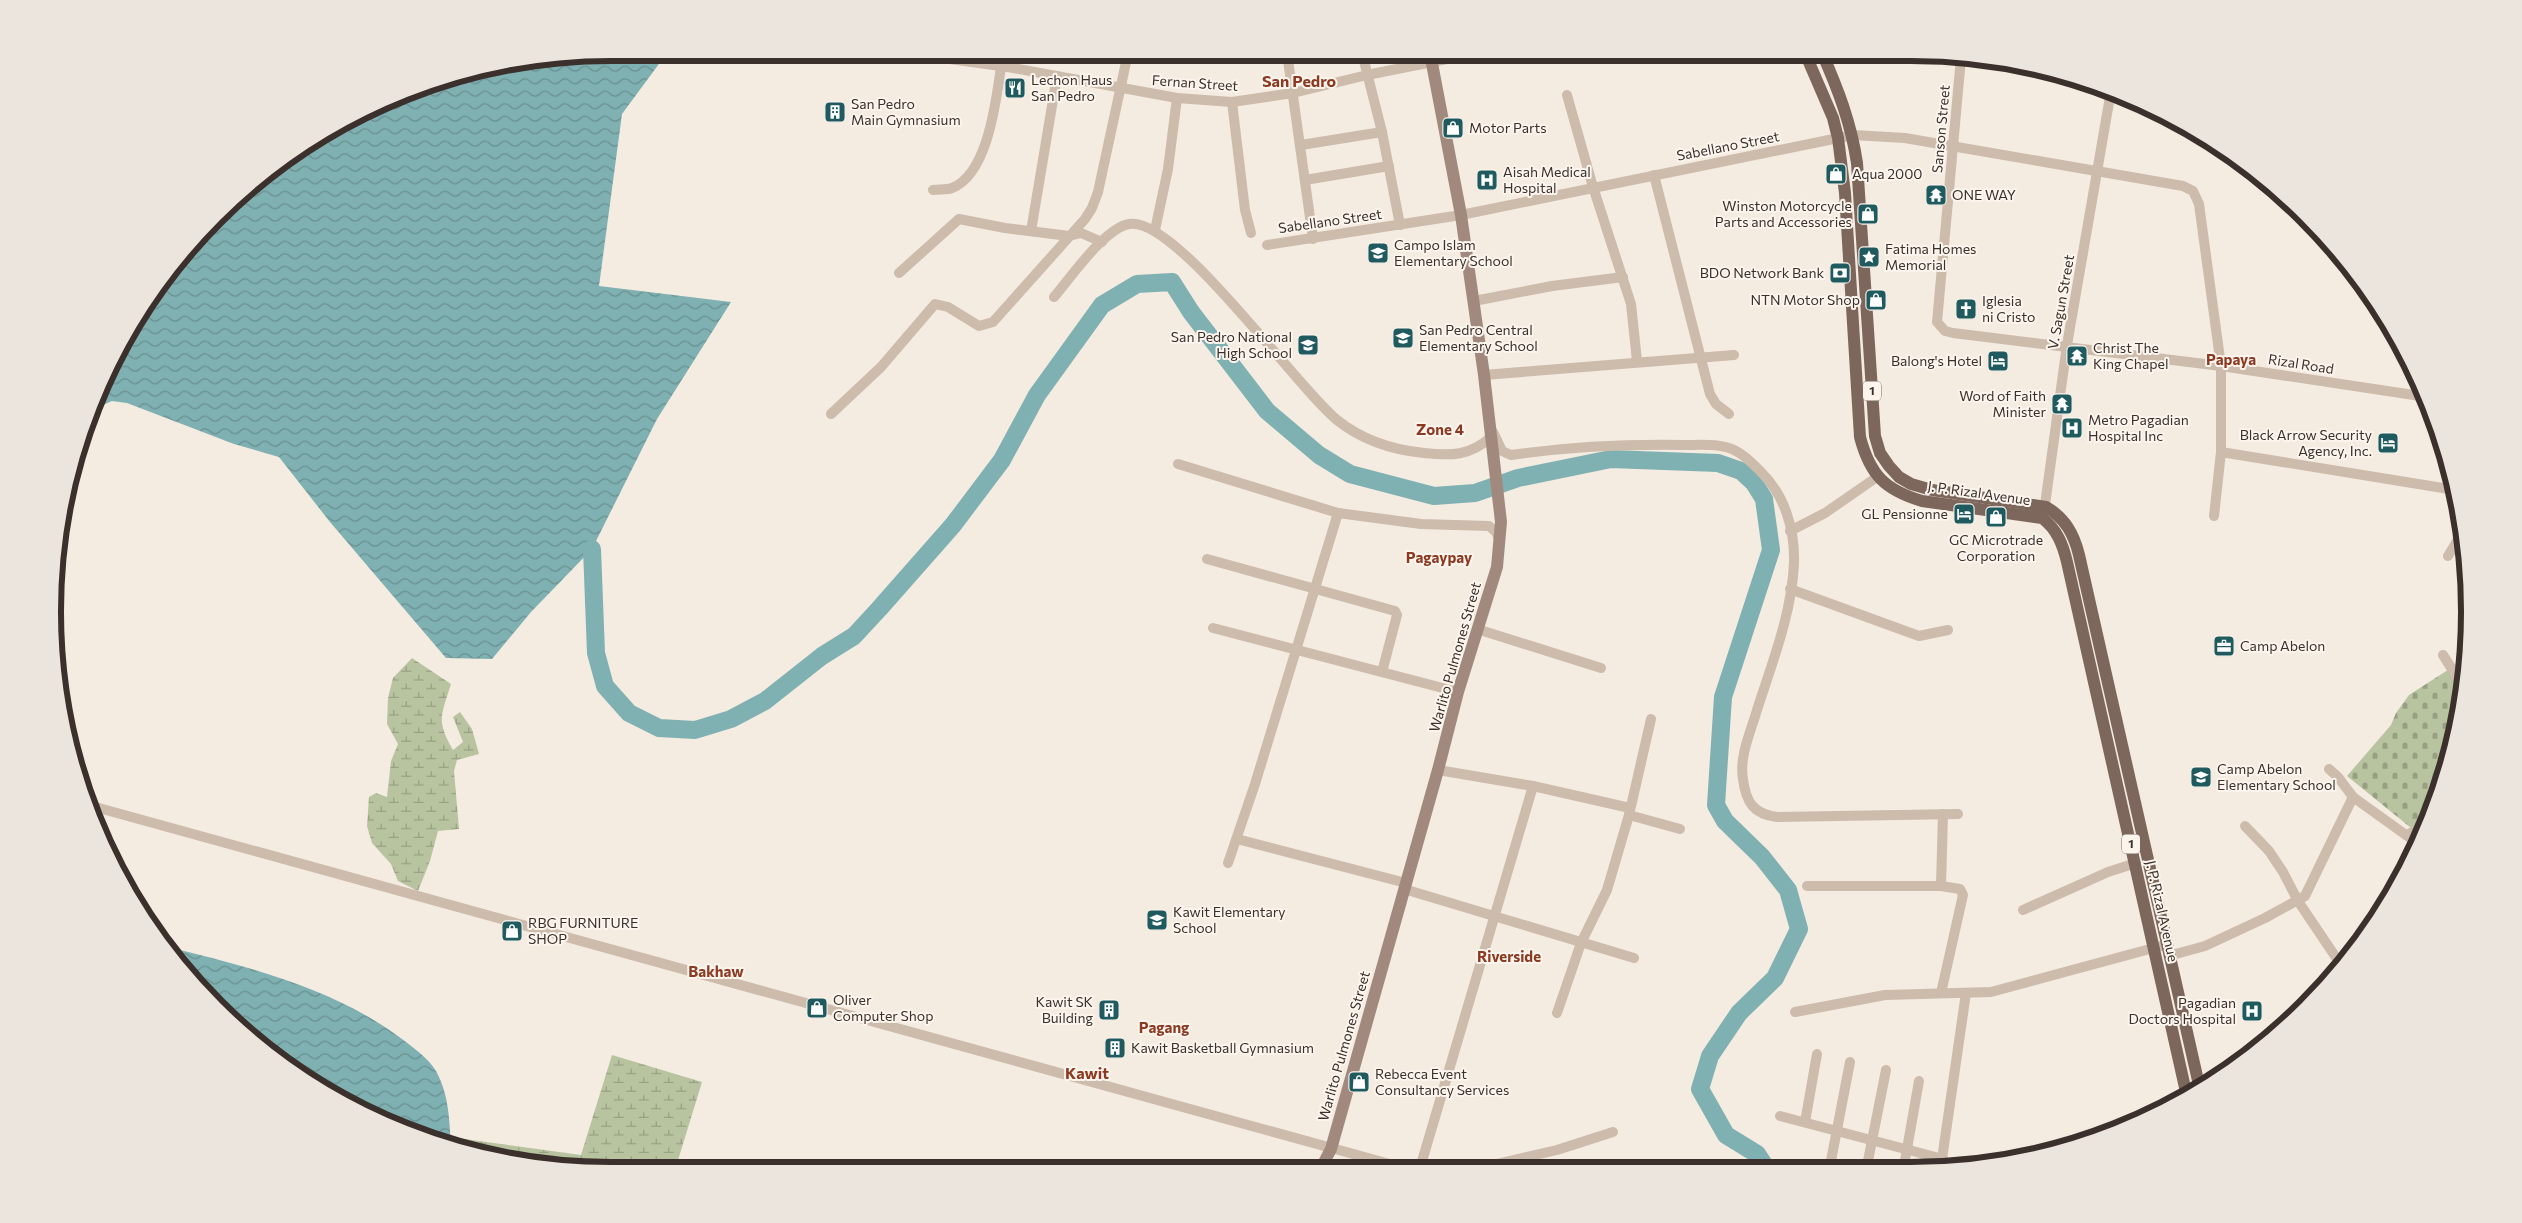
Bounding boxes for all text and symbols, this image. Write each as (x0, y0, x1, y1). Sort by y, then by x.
place label: Lechon Haus San Pedro (1031, 71, 1112, 104)
street label: Fernan Street (1151, 71, 1239, 94)
district label: San Pedro (1262, 71, 1337, 90)
restaurant icon: Lechon Haus San Pedro (1003, 76, 1027, 100)
street label: Sanson Street (1928, 84, 1953, 174)
place label: San Pedro Main Gymnasium (851, 95, 961, 128)
building icon: San Pedro Main Gymnasium (823, 100, 847, 124)
shop icon: Motor Parts (1441, 116, 1465, 140)
place label: Motor Parts (1469, 119, 1547, 136)
street label: Sabellano Street (1675, 127, 1781, 164)
shop icon: Aqua 2000 (1824, 162, 1848, 186)
place label: Aisah Medical Hospital (1503, 163, 1591, 196)
place label: Aqua 2000 (1852, 165, 1922, 182)
hospital icon: Aisah Medical Hospital (1475, 168, 1499, 192)
temple icon: ONE WAY (1924, 183, 1948, 207)
place label: ONE WAY (1952, 186, 2016, 203)
place label: Winston Motorcycle Parts and Accessories (1715, 197, 1852, 230)
shop icon: Winston Motorcycle Parts and Accessories (1856, 202, 1880, 226)
street label: Sabellano Street (1277, 205, 1383, 236)
place label: Campo Islam Elementary School (1394, 236, 1513, 269)
place label: Fatima Homes Memorial (1885, 240, 1976, 273)
school or university icon: Campo Islam Elementary School (1366, 241, 1390, 265)
place icon: Fatima Homes Memorial (1857, 245, 1881, 269)
street label: V. Sagun Street (2044, 253, 2077, 351)
bank icon: BDO Network Bank (1828, 261, 1852, 285)
place label: BDO Network Bank (1700, 264, 1824, 281)
shop icon: NTN Motor Shop (1864, 288, 1888, 312)
place label: NTN Motor Shop (1750, 291, 1860, 308)
place label: Iglesia ni Cristo (1982, 292, 2035, 325)
church icon: Iglesia ni Cristo (1954, 297, 1978, 321)
place label: San Pedro Central Elementary School (1419, 321, 1538, 354)
school or university icon: San Pedro Central Elementary School (1391, 326, 1415, 350)
place label: San Pedro National High School (1171, 328, 1292, 361)
school or university icon: San Pedro National High School (1296, 333, 1320, 357)
place label: Christ The King Chapel (2093, 339, 2168, 372)
temple icon: Christ The King Chapel (2065, 344, 2089, 368)
hotel icon: Balong's Hotel (1986, 349, 2010, 373)
district label: Papaya (2206, 350, 2256, 368)
street label: Rizal Road (2267, 350, 2335, 377)
place label: Balong's Hotel (1891, 352, 1982, 369)
road number: 1 (1863, 382, 1881, 401)
place label: Word of Faith Minister (1959, 387, 2046, 420)
temple icon: Word of Faith Minister (2050, 392, 2074, 416)
place label: Metro Pagadian Hospital Inc (2088, 411, 2189, 444)
hospital icon: Metro Pagadian Hospital Inc (2060, 416, 2084, 440)
district label: Zone 4 (1416, 420, 1464, 438)
place label: Black Arrow Security Agency, Inc. (2240, 426, 2372, 459)
hotel icon: Black Arrow Security Agency, Inc. (2376, 431, 2400, 455)
street label: J. P. Rizal Avenue (1927, 477, 2032, 508)
hotel icon: GL Pensionne (1952, 502, 1976, 526)
place label: GL Pensionne (1861, 505, 1948, 522)
shop icon: GC Microtrade Corporation (1984, 505, 2008, 529)
place label: GC Microtrade Corporation (1949, 531, 2043, 564)
district label: Pagaypay (1406, 548, 1473, 566)
street label: Warlito Pulmones Street (1425, 580, 1484, 734)
office icon: Camp Abelon (2212, 634, 2236, 658)
place label: Camp Abelon (2240, 637, 2325, 654)
place label: Camp Abelon Elementary School (2217, 760, 2336, 793)
school or university icon: Camp Abelon Elementary School (2189, 765, 2213, 789)
road number: 1 (2122, 834, 2140, 854)
street label: J. P. Rizal Avenue (2143, 859, 2182, 963)
place label: Kawit Elementary School (1173, 903, 1286, 936)
school or university icon: Kawit Elementary School (1145, 908, 1169, 932)
place label: RBG FURNITURE SHOP (528, 914, 638, 947)
shop icon: RBG FURNITURE SHOP (500, 919, 524, 943)
district label: Riverside (1477, 947, 1541, 965)
district label: Bakhaw (688, 962, 744, 980)
street label: Warlito Pulmones Street (1314, 969, 1373, 1123)
place label: Oliver Computer Shop (833, 991, 933, 1024)
place label: Kawit SK Building (1036, 993, 1093, 1026)
place label: Pagadian Doctors Hospital (2128, 994, 2236, 1027)
shop icon: Oliver Computer Shop (805, 996, 829, 1020)
building icon: Kawit SK Building (1097, 998, 1121, 1022)
hospital icon: Pagadian Doctors Hospital (2240, 999, 2264, 1023)
district label: Pagang (1139, 1018, 1189, 1036)
building icon: Kawit Basketball Gymnasium (1103, 1036, 1127, 1060)
place label: Kawit Basketball Gymnasium (1131, 1039, 1314, 1056)
district label: Kawit (1065, 1063, 1109, 1082)
place label: Rebecca Event Consultancy Services (1375, 1065, 1509, 1098)
shop icon: Rebecca Event Consultancy Services (1347, 1070, 1371, 1094)

